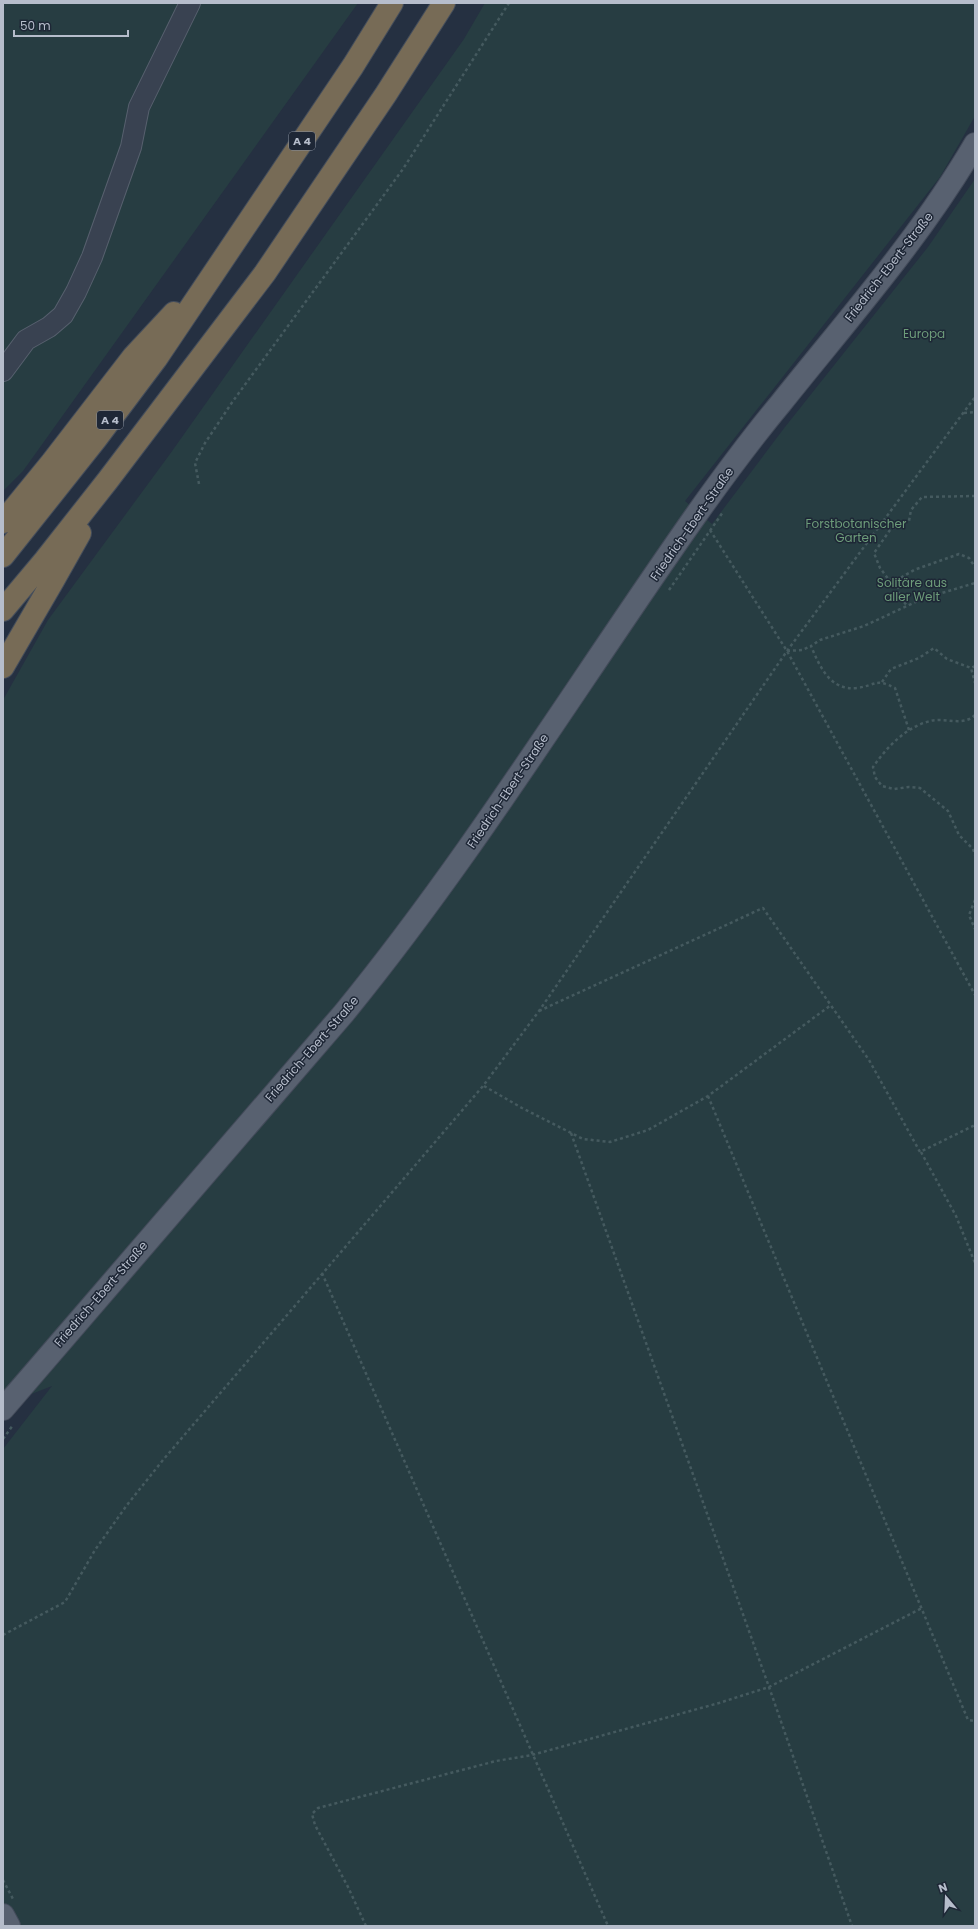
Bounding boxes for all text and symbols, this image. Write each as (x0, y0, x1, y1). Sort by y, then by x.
scale bar (14, 12, 128, 38)
text: 50 m (20, 17, 51, 34)
road number: A 4 (289, 132, 315, 150)
street label: Friedrich-Ebert-Straße (840, 208, 937, 325)
park label: Europa (903, 325, 945, 342)
road number: A 4 (97, 411, 123, 429)
street label: Friedrich-Ebert-Straße (646, 464, 737, 584)
park label: Forstbotanischer Garten (806, 515, 907, 546)
park label: Solitäre aus aller Welt (877, 574, 947, 605)
street label: Friedrich-Ebert-Straße (463, 730, 552, 851)
street label: Friedrich-Ebert-Straße (261, 992, 362, 1105)
street label: Friedrich-Ebert-Straße (50, 1237, 151, 1350)
north arrow (926, 1877, 966, 1917)
text: N (936, 1879, 949, 1896)

